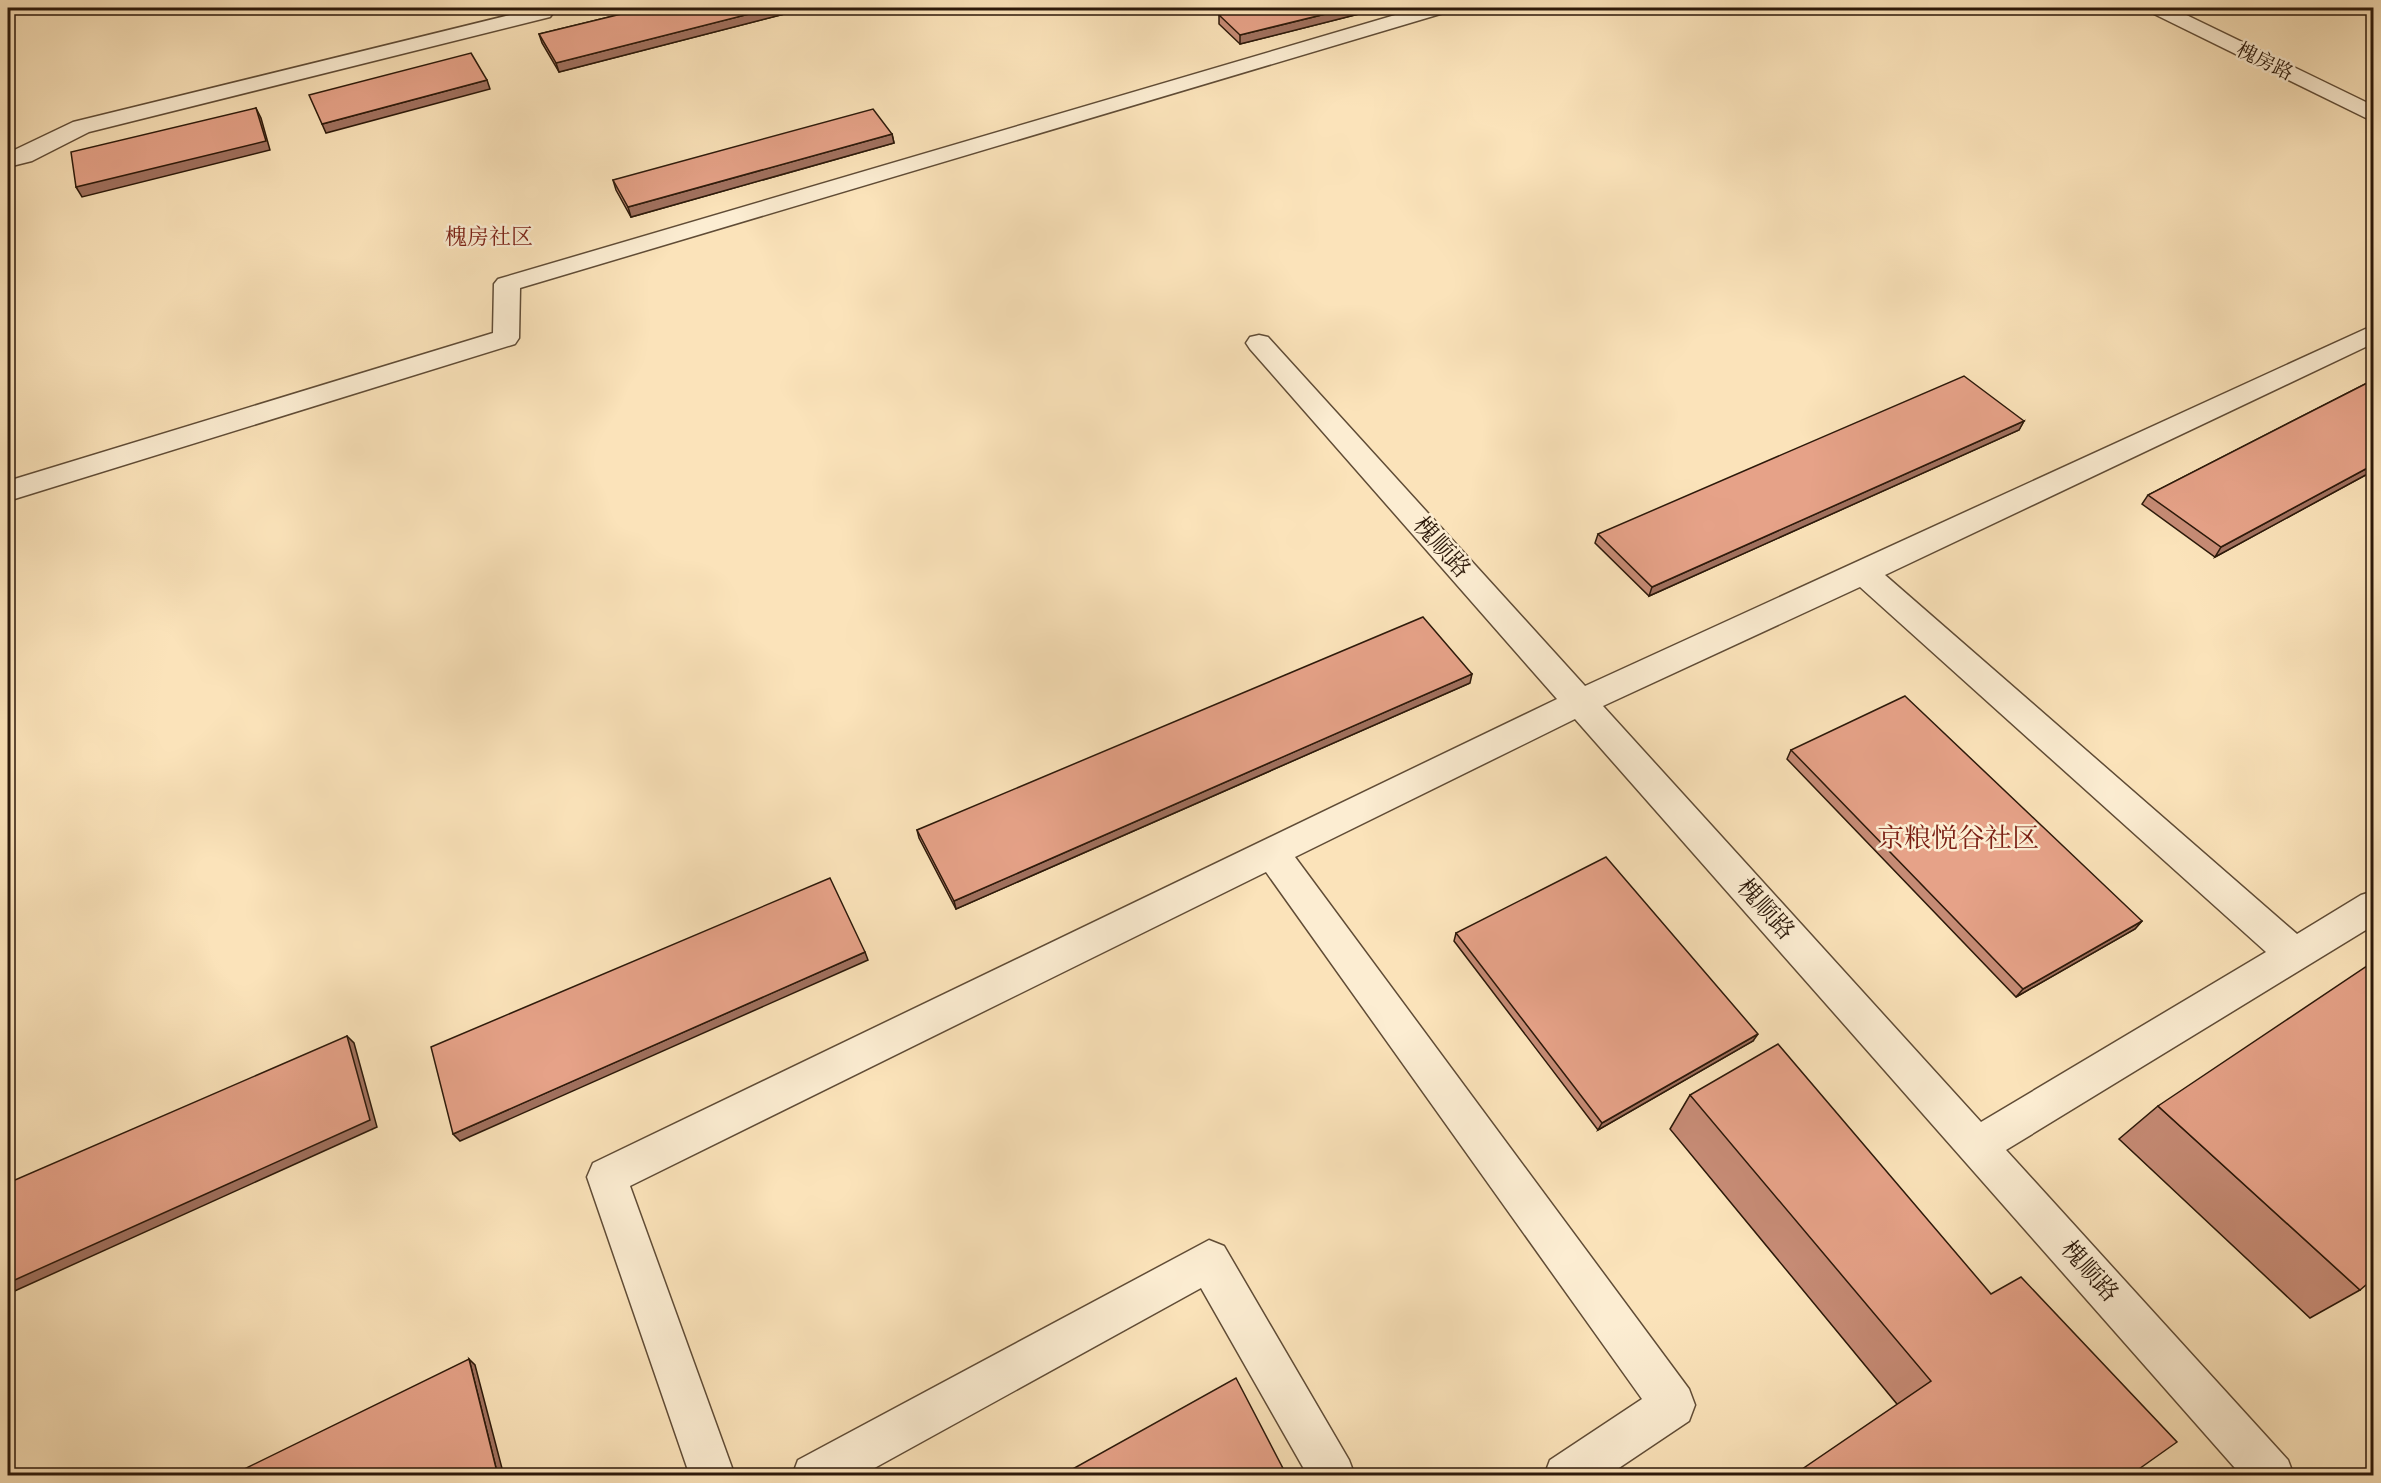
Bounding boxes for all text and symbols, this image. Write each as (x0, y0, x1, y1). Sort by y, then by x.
street label: 槐房路 (2233, 37, 2297, 85)
district label: 槐房社区 (445, 223, 533, 250)
street label: 槐顺路 (1407, 510, 1477, 584)
district label: 京粮悦谷社区 (1877, 821, 2039, 854)
street label: 槐顺路 (1731, 872, 1801, 946)
street label: 槐顺路 (2055, 1234, 2125, 1308)

